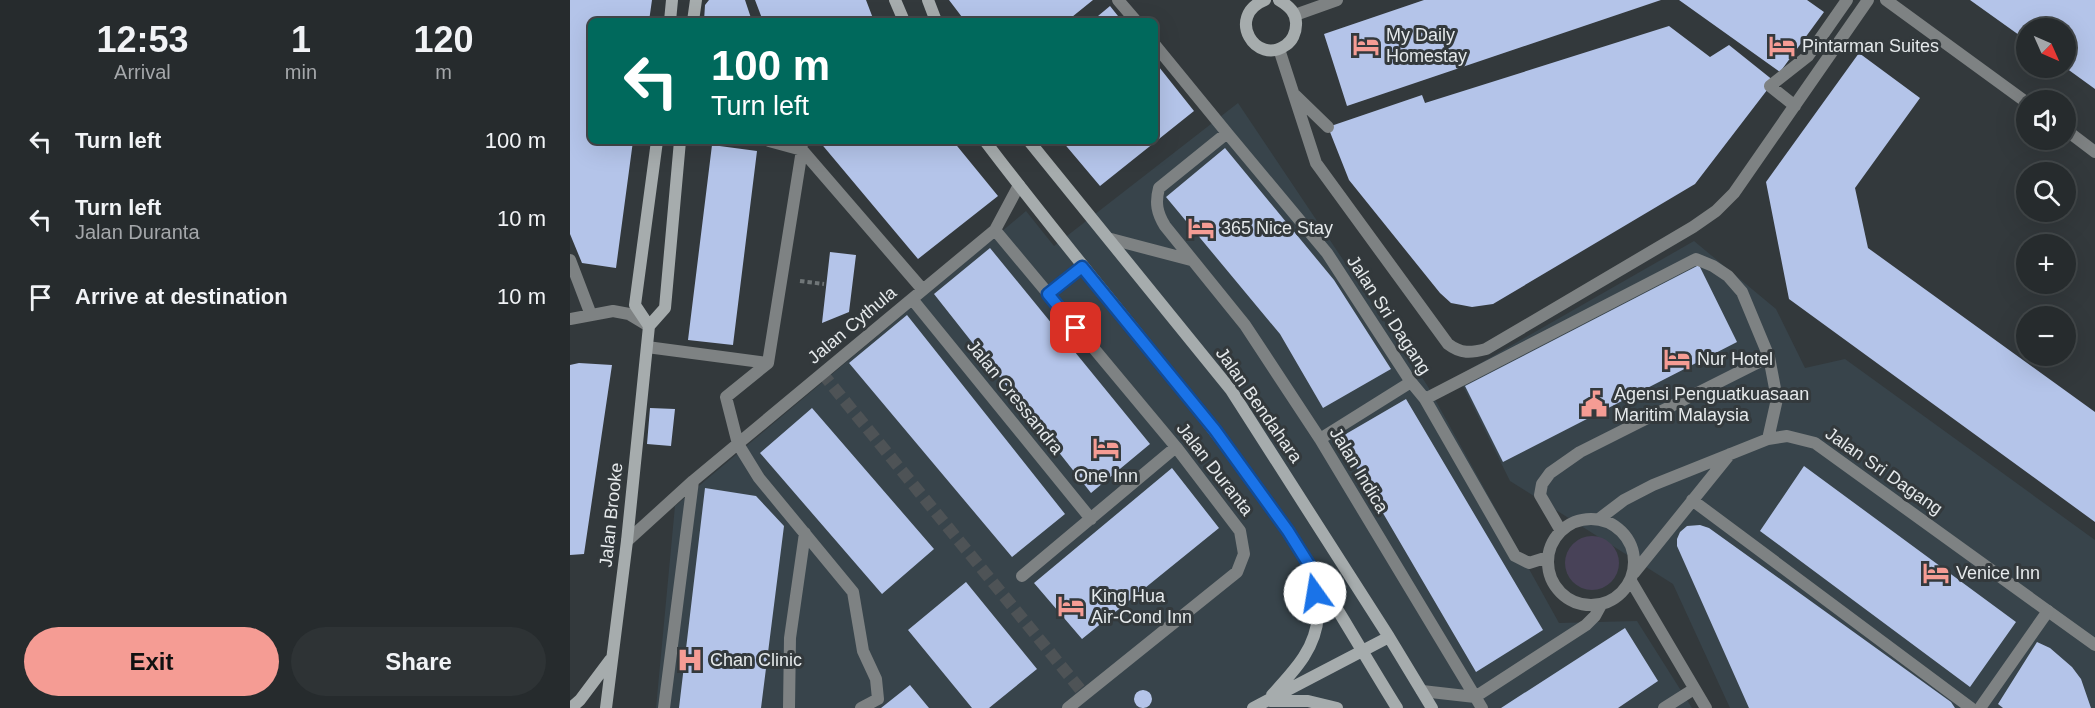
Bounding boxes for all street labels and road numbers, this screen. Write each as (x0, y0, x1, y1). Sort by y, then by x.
street label: Jalan Sri Dagang (1343, 252, 1435, 378)
street label: Jalan Cythula (804, 282, 901, 368)
street label: Jalan Cressandra (963, 336, 1068, 459)
street label: Jalan Bendahara (1212, 344, 1307, 467)
street label: Jalan Duranta (1173, 419, 1258, 520)
street label: Jalan Sri Dagang (1822, 423, 1946, 519)
street label: Jalan Indica (1326, 424, 1393, 517)
street label: Jalan Brooke (596, 462, 626, 568)

